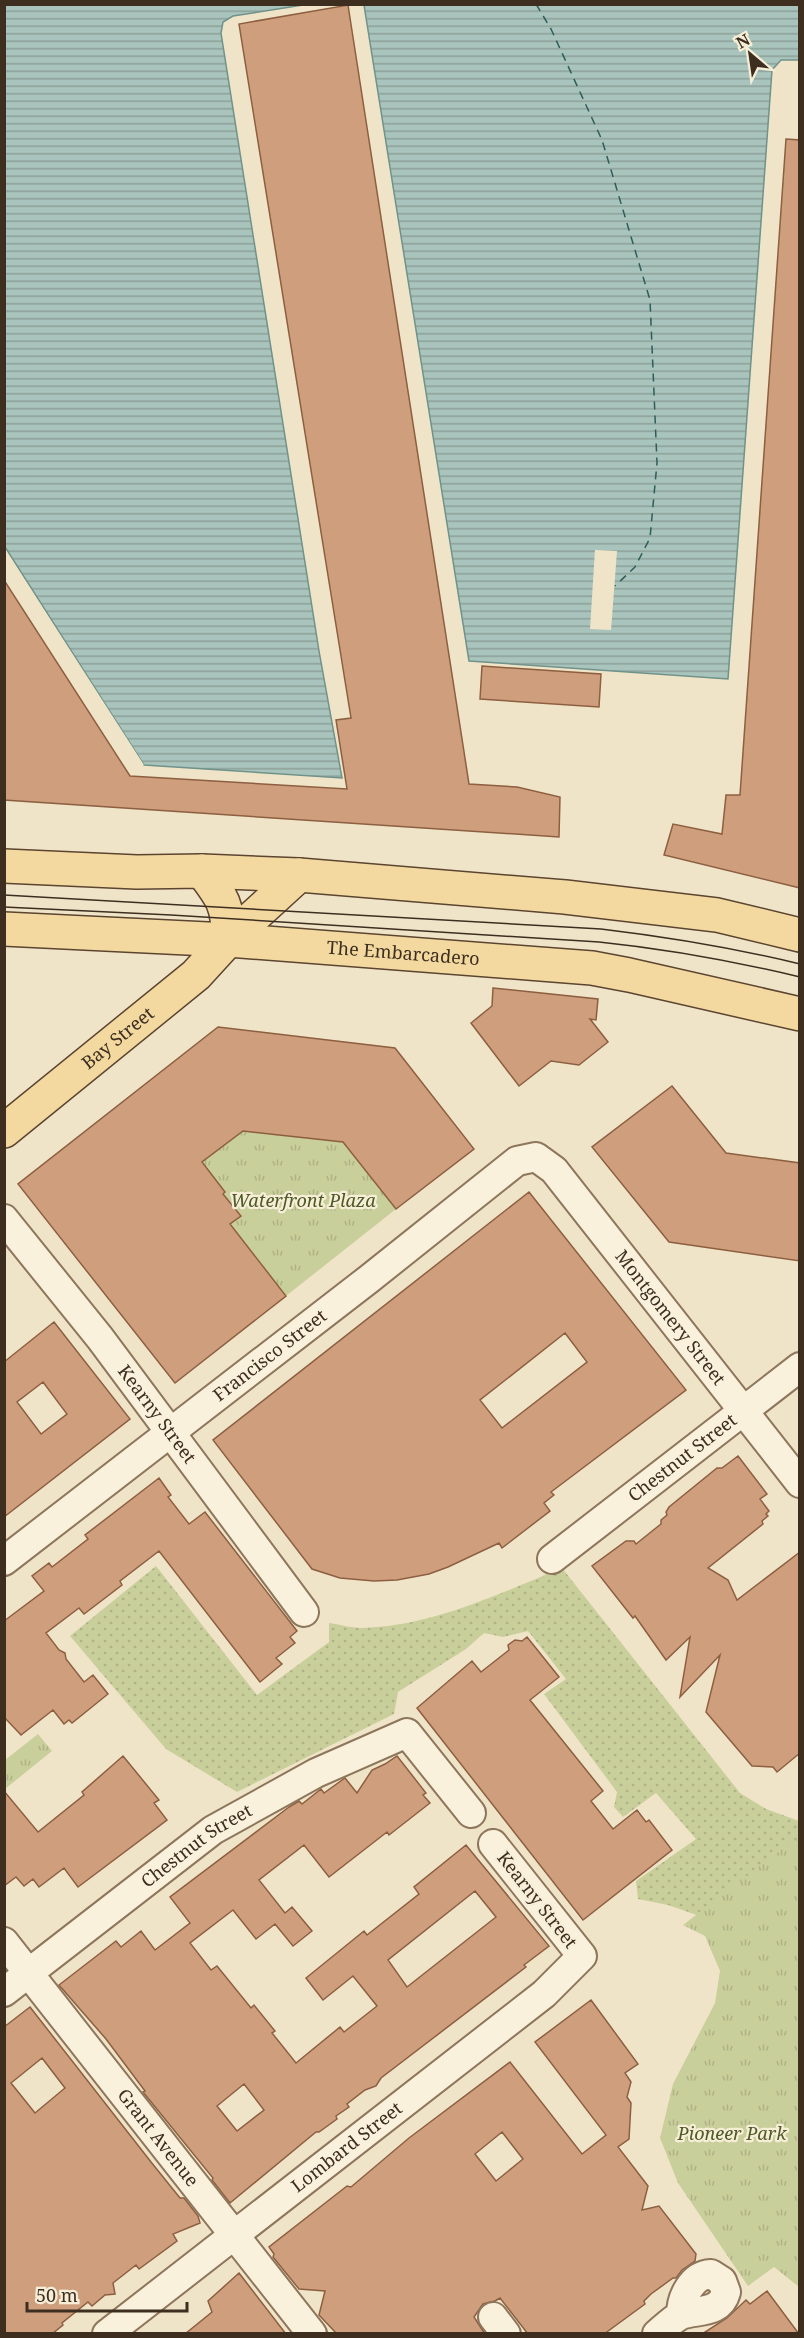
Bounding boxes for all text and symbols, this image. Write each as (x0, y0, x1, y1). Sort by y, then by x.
north arrow (720, 24, 780, 84)
text: N (732, 28, 754, 54)
street label: The Embarcadero (326, 935, 481, 970)
street label: Bay Street (76, 1001, 159, 1074)
park label: Waterfront Plaza (230, 1188, 376, 1212)
street label: Montgomery Street (610, 1245, 731, 1390)
street label: Francisco Street (208, 1303, 331, 1406)
street label: Kearny Street (113, 1360, 202, 1468)
street label: Chestnut Street (623, 1408, 741, 1507)
street label: Chestnut Street (136, 1798, 256, 1893)
street label: Kearny Street (492, 1846, 583, 1953)
street label: Grant Avenue (113, 2083, 205, 2191)
street label: Lombard Street (286, 2096, 407, 2197)
park label: Pioneer Park (677, 2121, 787, 2145)
scale bar (27, 2275, 188, 2313)
text: 50 m (36, 2283, 78, 2307)

